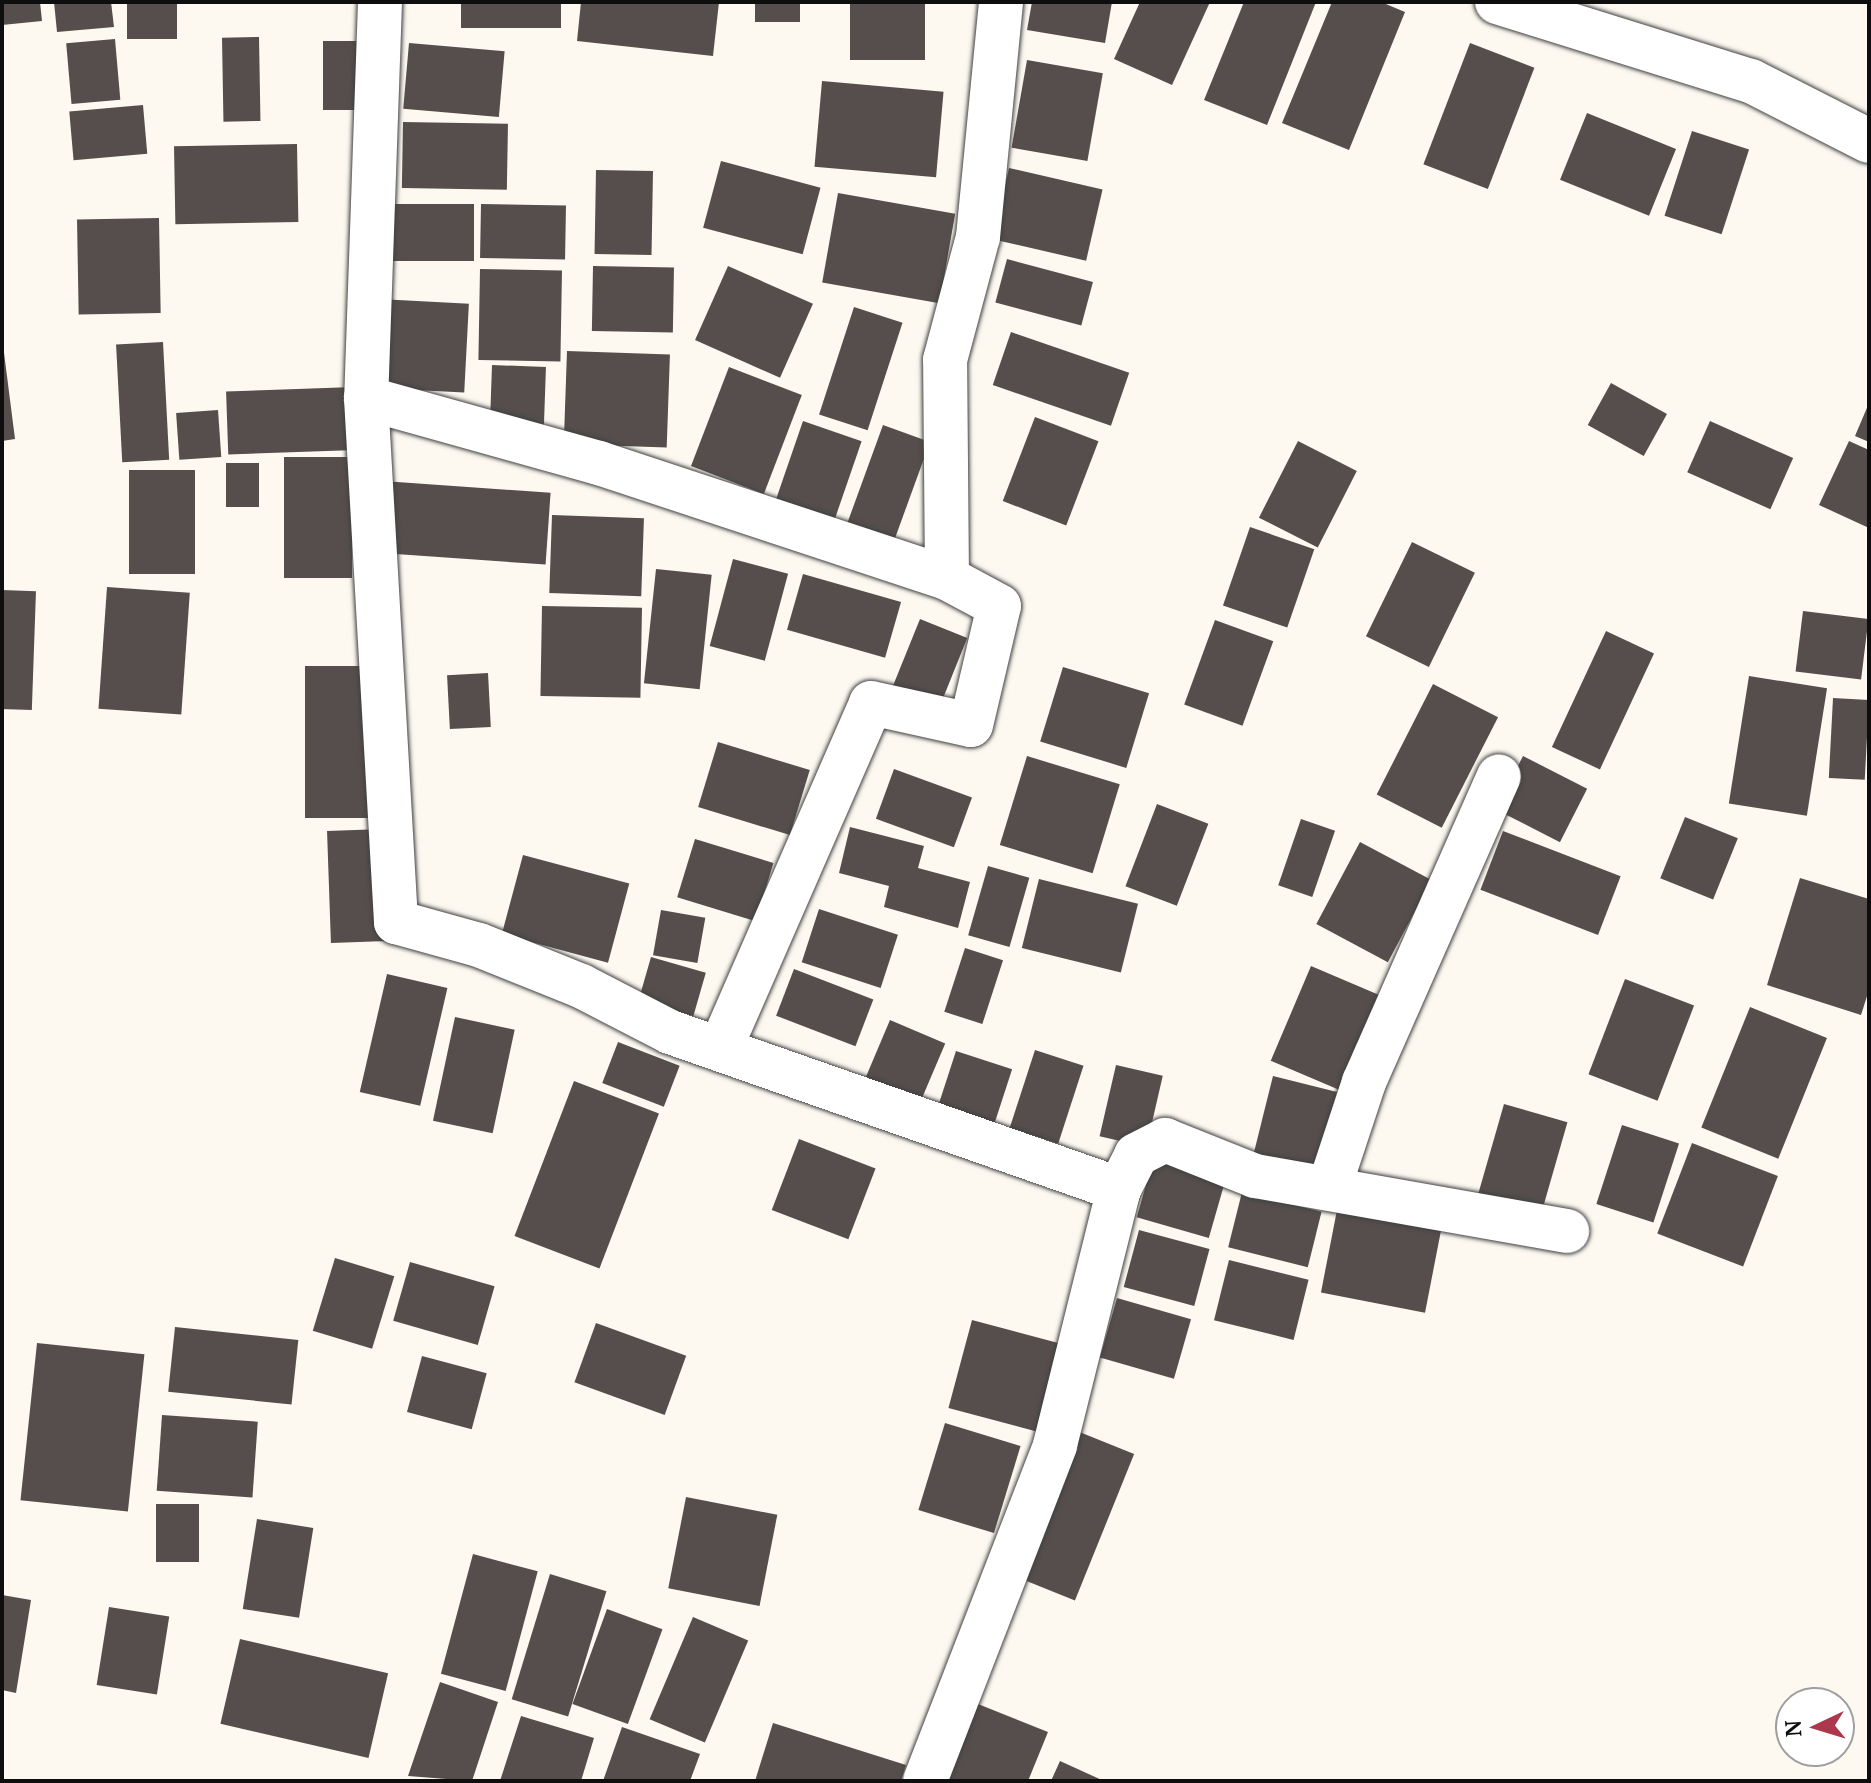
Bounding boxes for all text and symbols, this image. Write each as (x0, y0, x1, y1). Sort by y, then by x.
north arrow (1775, 1687, 1855, 1767)
text: N (1778, 1719, 1808, 1738)

